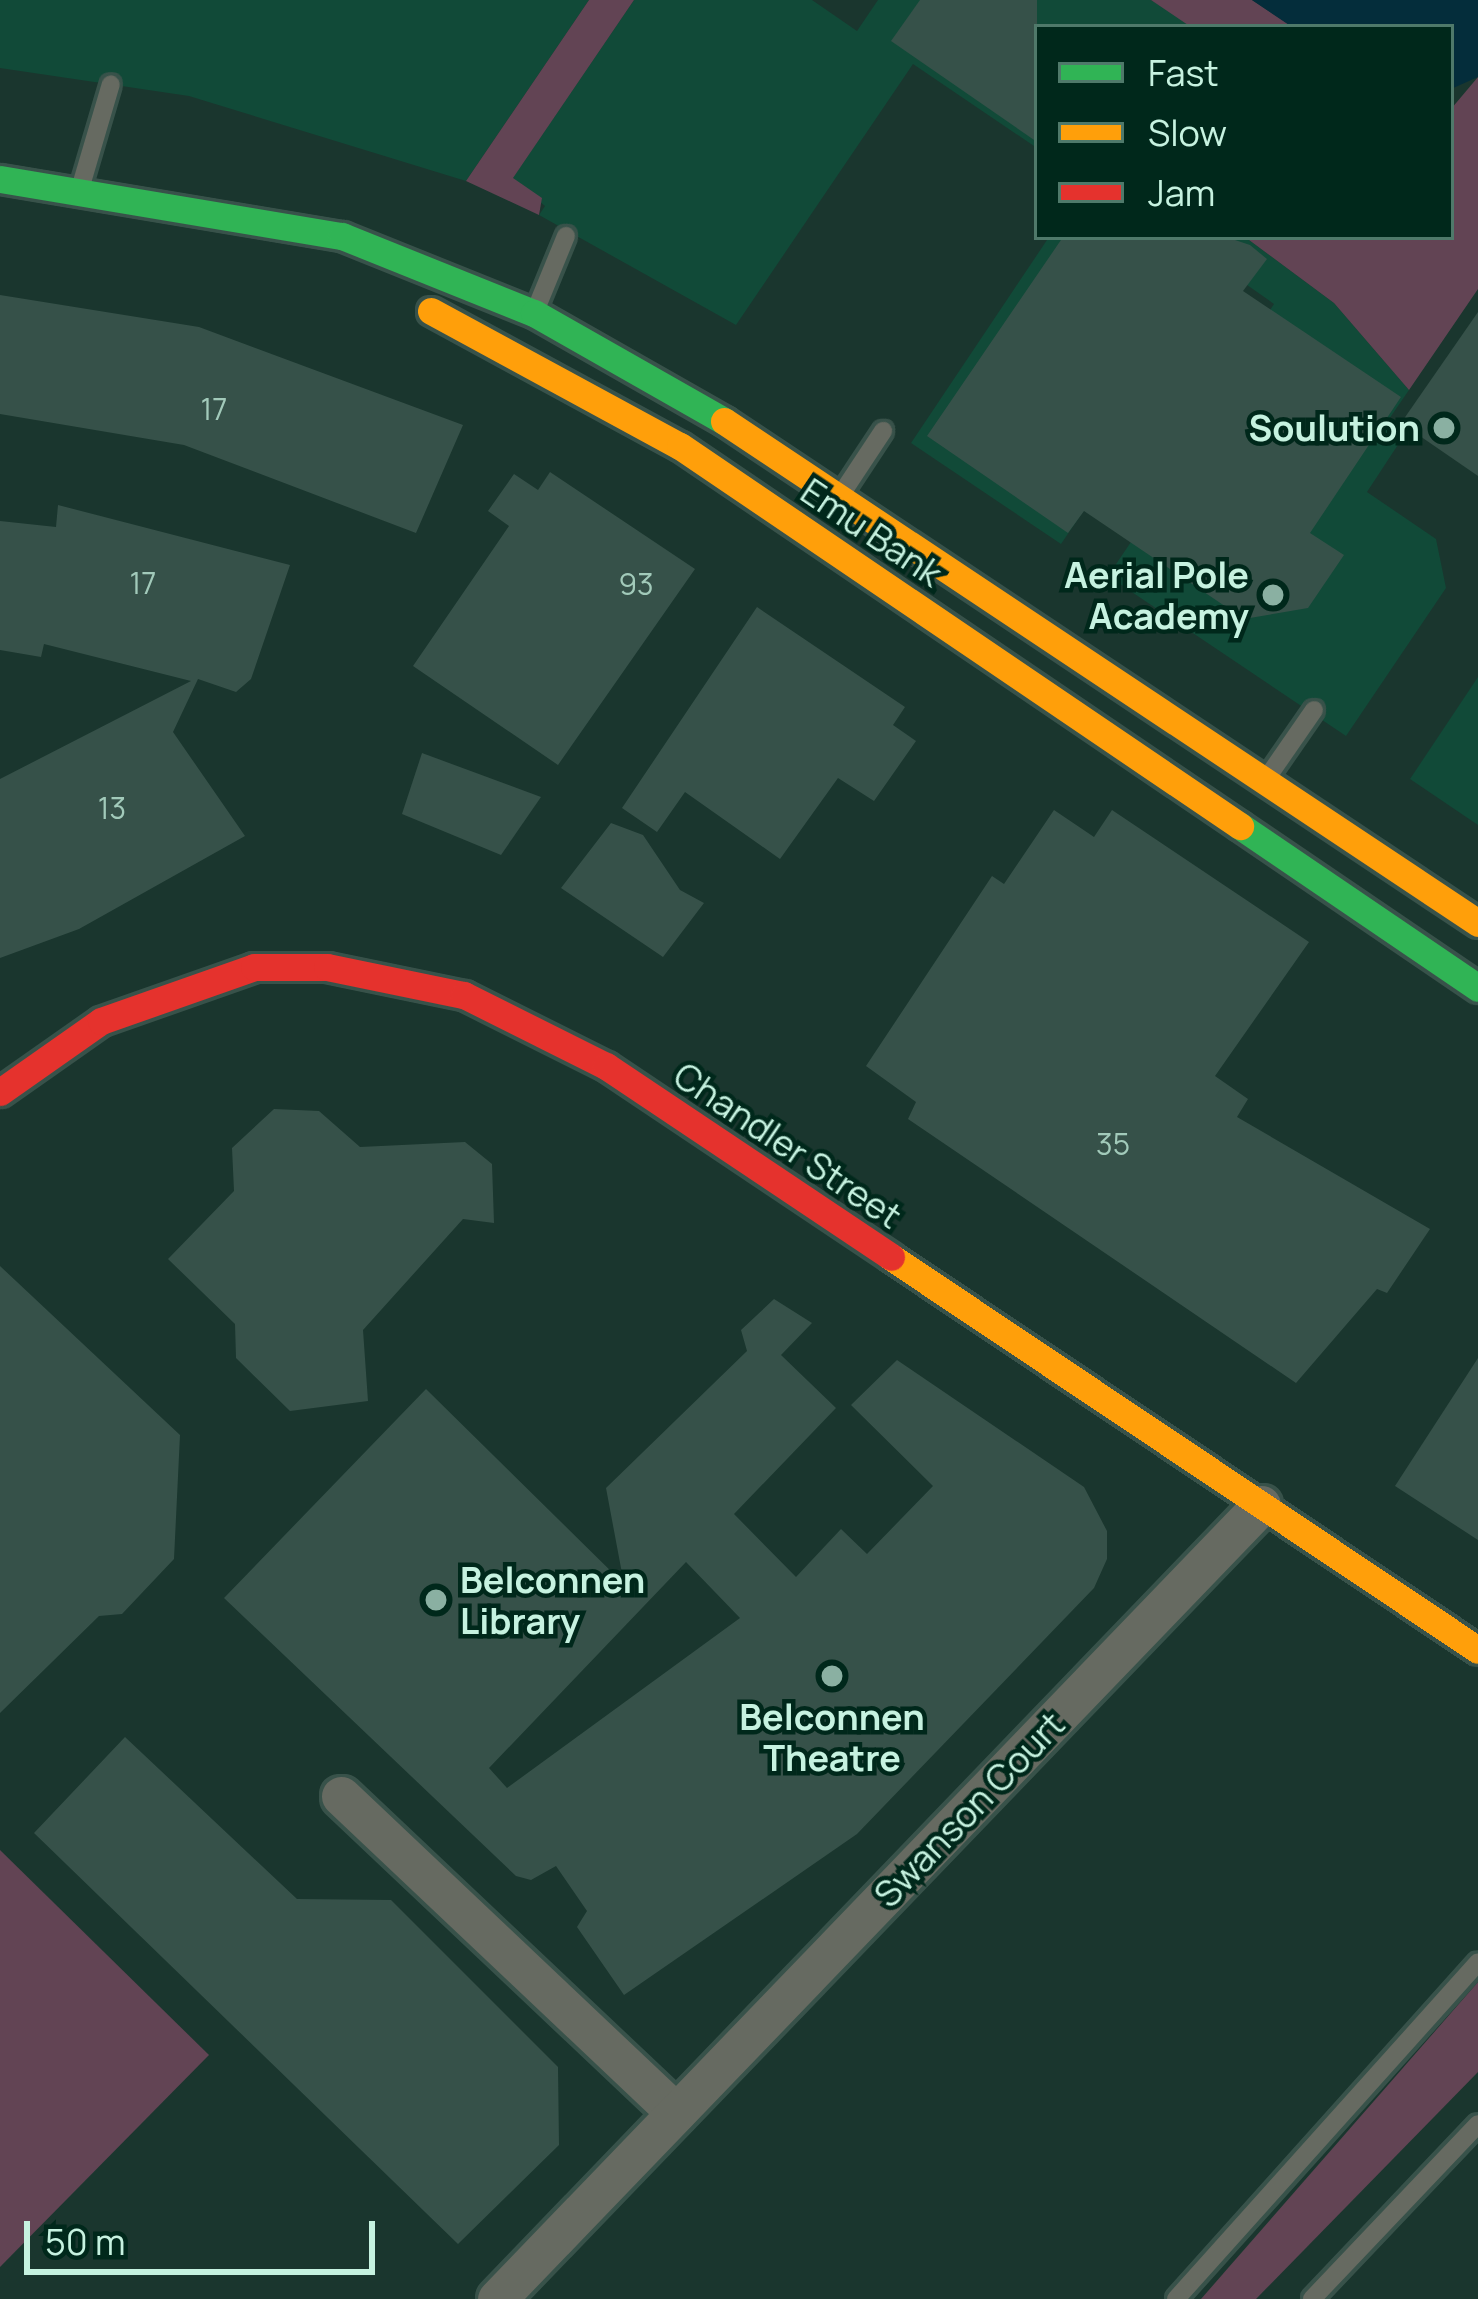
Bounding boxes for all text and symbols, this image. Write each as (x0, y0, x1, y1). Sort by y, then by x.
legend (1034, 24, 1454, 240)
text: Fast (1148, 48, 1219, 97)
text: Slow (1148, 108, 1227, 157)
text: Jam (1148, 168, 1215, 217)
house number: 17 (201, 391, 227, 427)
place label: Soulution (1248, 406, 1420, 450)
marker: Soulution (1431, 415, 1457, 441)
street label: Emu Bank (793, 469, 951, 595)
place label: Aerial Pole Academy (1064, 552, 1249, 637)
house number: 17 (130, 565, 156, 601)
house number: 93 (618, 566, 654, 602)
marker: Aerial Pole Academy (1260, 582, 1286, 608)
house number: 13 (98, 790, 126, 826)
street label: Chandler Street (666, 1053, 910, 1237)
house number: 35 (1096, 1126, 1130, 1162)
place label: Belconnen Library (460, 1557, 645, 1642)
marker: Belconnen Library (423, 1587, 449, 1613)
marker: Belconnen Theatre (819, 1663, 845, 1689)
place label: Belconnen Theatre (739, 1694, 925, 1779)
street label: Swanson Court (865, 1702, 1073, 1916)
scale bar (30, 2197, 381, 2271)
text: 50 m (45, 2217, 125, 2266)

